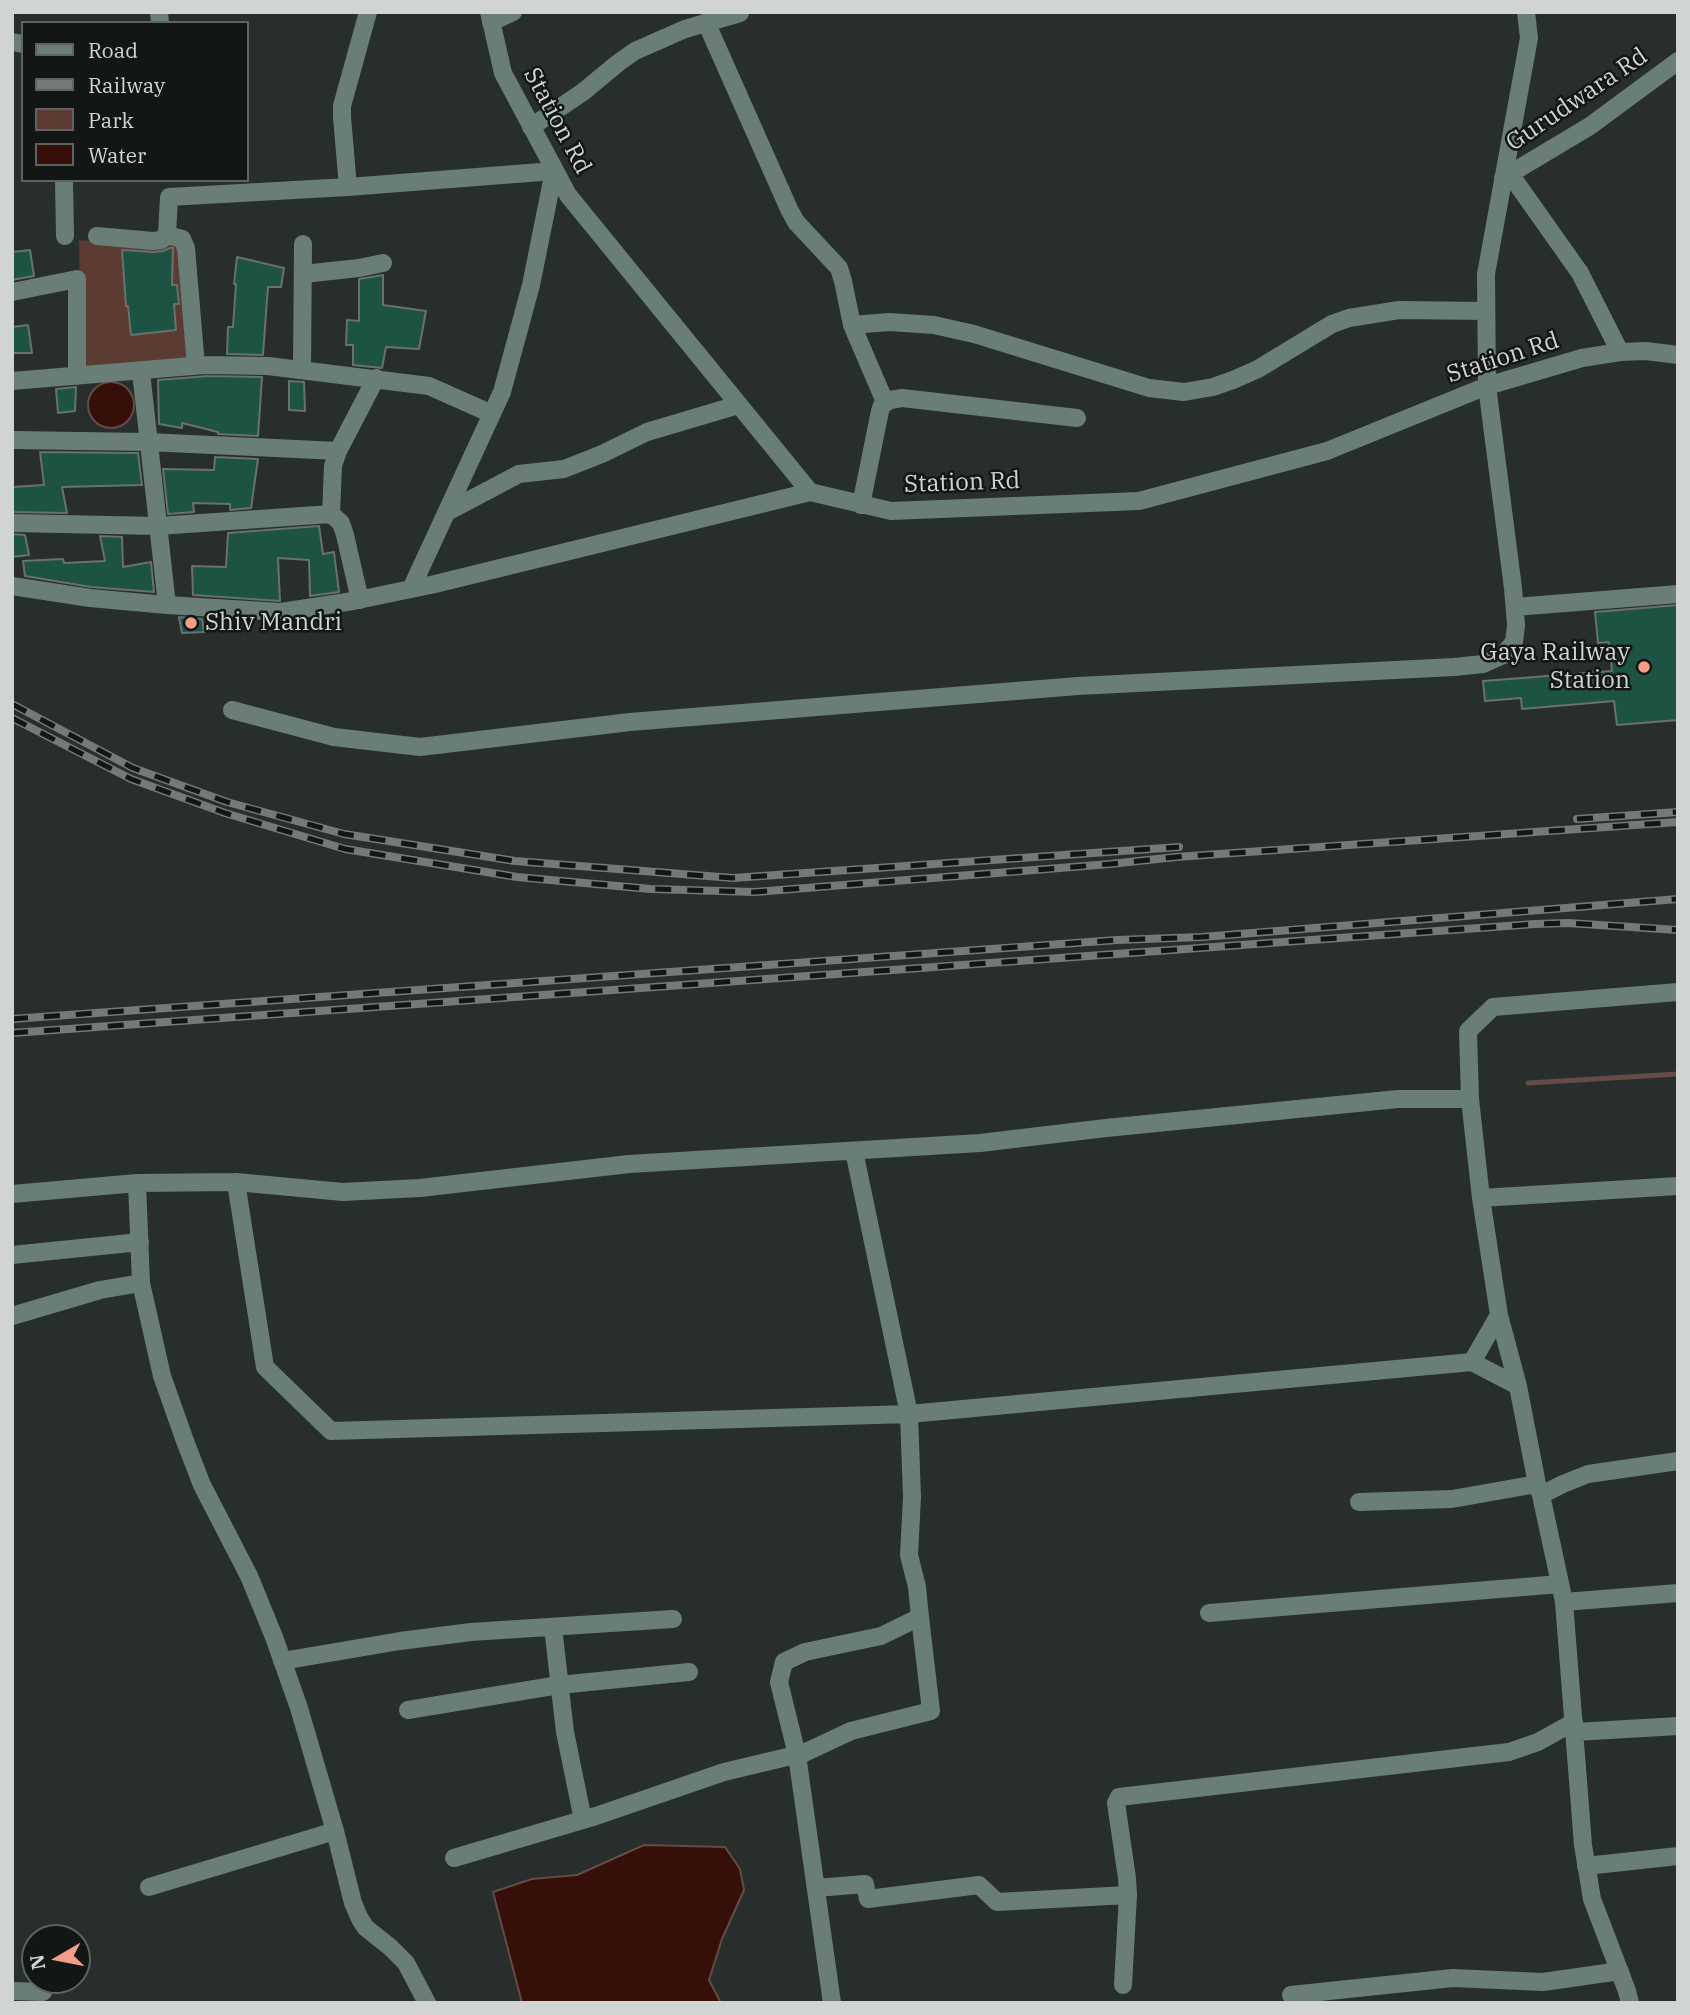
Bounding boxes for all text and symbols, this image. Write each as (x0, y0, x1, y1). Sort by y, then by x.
legend (21, 21, 248, 182)
text: Road (88, 36, 138, 64)
street label: Gurudwara Rd (1501, 42, 1653, 158)
street label: Station Rd (517, 63, 597, 179)
text: Railway (88, 71, 165, 99)
text: Park (88, 106, 134, 134)
text: Water (88, 141, 146, 169)
street label: Station Rd (1443, 326, 1563, 390)
street label: Station Rd (903, 467, 1021, 499)
place label: Shiv Mandri (205, 609, 342, 637)
marker: Shiv Mandri (183, 615, 199, 631)
place label: Gaya Railway Station (1480, 639, 1630, 695)
marker: Gaya Railway Station (1636, 659, 1652, 675)
north arrow (21, 1924, 91, 1994)
text: N (24, 1953, 50, 1972)

